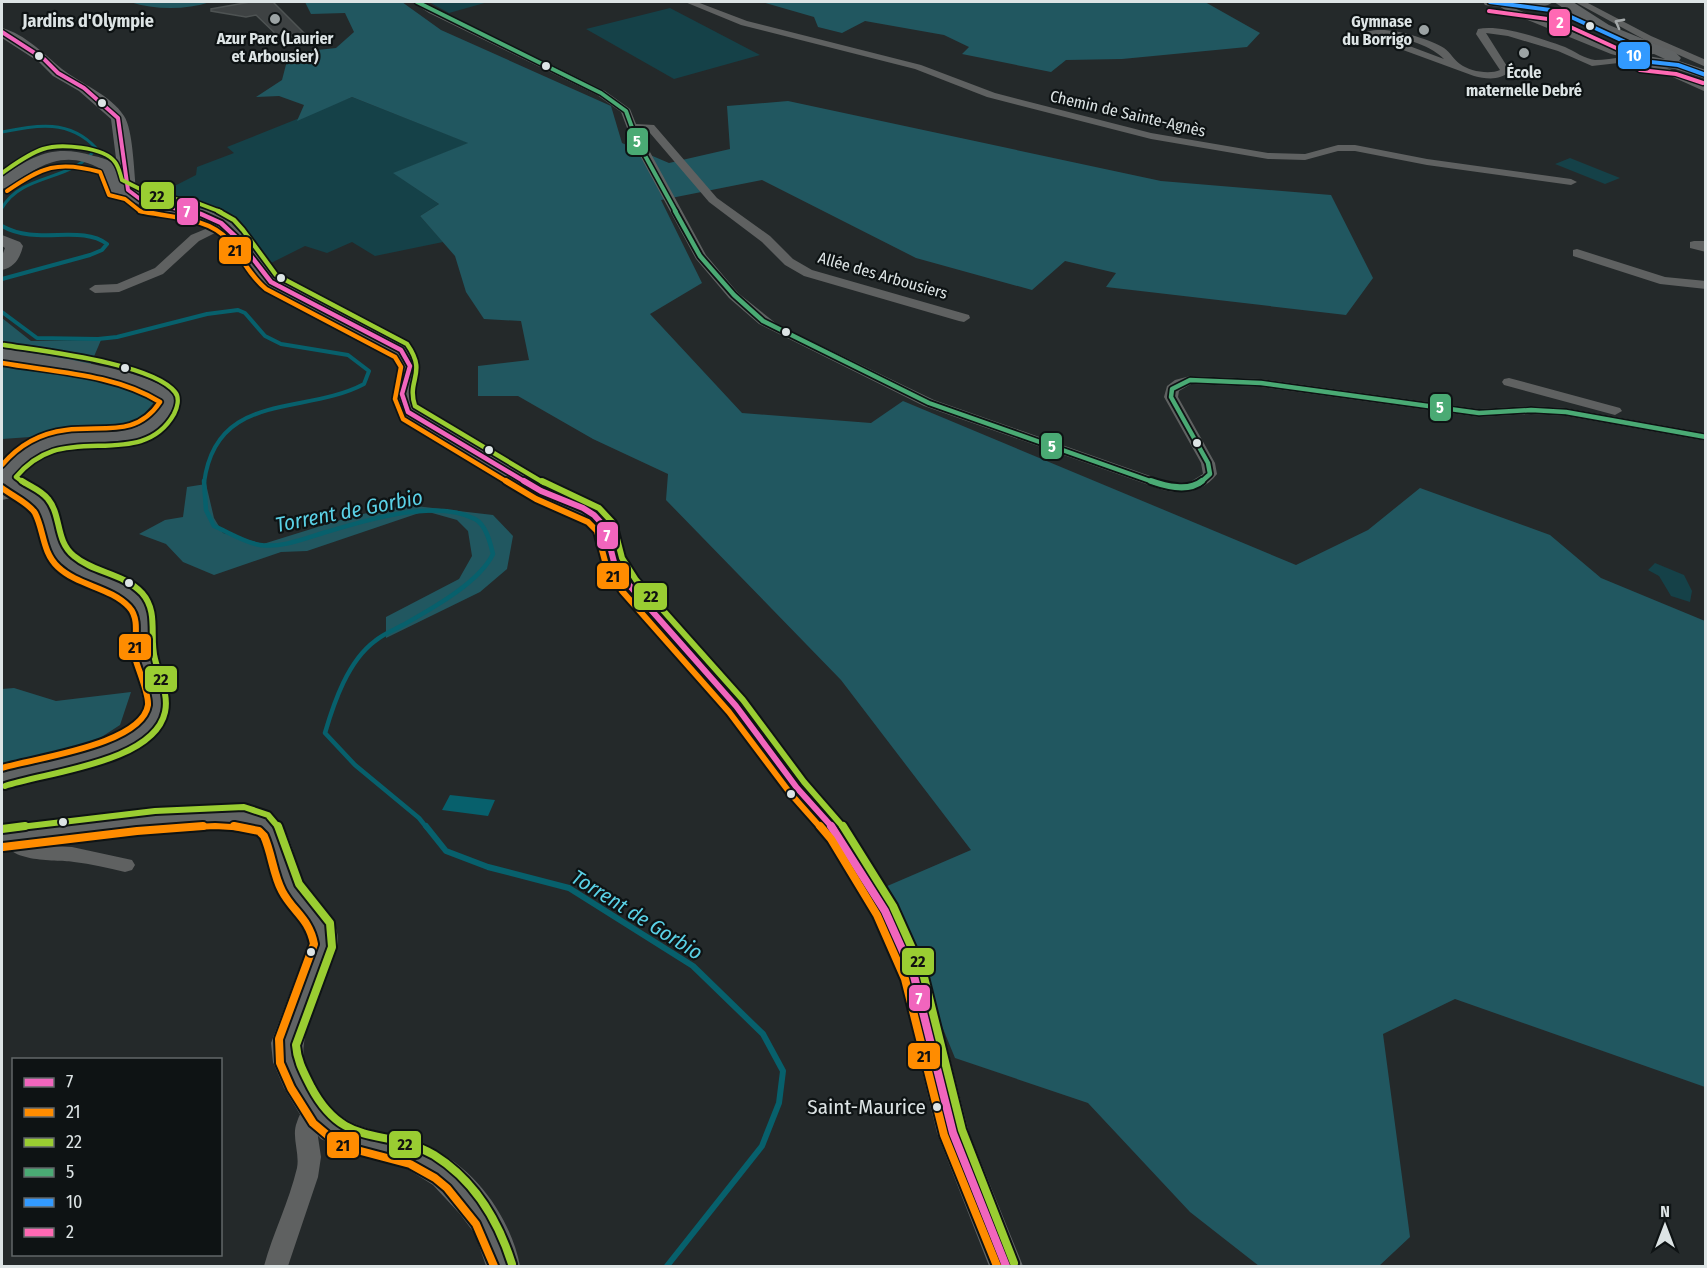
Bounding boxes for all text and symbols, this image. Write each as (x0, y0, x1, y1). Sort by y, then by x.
line badge: 2 (1548, 8, 1571, 37)
district label: Jardins d'Olympie (21, 10, 154, 32)
marker: Azur Parc (Laurier et Arbousier) (268, 12, 282, 26)
place label: Gymnase du Borrigo (1342, 12, 1412, 49)
text: 2 (1555, 13, 1564, 32)
one-way arrow (1615, 19, 1625, 30)
unlabelled marker (1584, 20, 1596, 32)
marker: Gymnase du Borrigo (1417, 23, 1431, 37)
place label: Azur Parc (Laurier et Arbousier) (216, 29, 334, 66)
line badge: 10 (1617, 41, 1651, 70)
marker: École maternelle Debré (1517, 46, 1531, 60)
text: 10 (1626, 46, 1642, 65)
unlabelled marker (33, 50, 45, 62)
unlabelled marker (540, 60, 552, 72)
place label: École maternelle Debré (1466, 62, 1582, 100)
street label: Chemin de Sainte-Agnès (1048, 86, 1208, 141)
unlabelled marker (96, 97, 108, 109)
line badge: 5 (626, 127, 649, 156)
text: 5 (633, 132, 641, 151)
line badge: 22 (140, 181, 175, 210)
text: 22 (149, 187, 165, 206)
line badge: 7 (176, 197, 199, 226)
text: 7 (184, 202, 191, 221)
line badge: 21 (218, 236, 252, 265)
text: 21 (227, 241, 242, 260)
street label: Allée des Arbousiers (816, 248, 950, 303)
unlabelled marker (275, 272, 287, 284)
unlabelled marker (780, 326, 792, 338)
unlabelled marker (119, 362, 131, 374)
line badge: 5 (1429, 393, 1452, 422)
text: 5 (1436, 398, 1444, 417)
line badge: 5 (1040, 432, 1063, 460)
text: 5 (1048, 437, 1056, 456)
unlabelled marker (1191, 437, 1203, 449)
unlabelled marker (483, 444, 495, 456)
water label: Torrent de Gorbio (273, 484, 425, 538)
line badge: 7 (596, 521, 619, 550)
text: 7 (604, 526, 611, 545)
line badge: 21 (596, 562, 630, 590)
text: 21 (605, 567, 620, 586)
unlabelled marker (123, 577, 135, 589)
line badge: 22 (633, 582, 668, 611)
text: 22 (643, 587, 659, 606)
line badge: 21 (118, 633, 152, 661)
text: 21 (127, 638, 142, 657)
line badge: 22 (144, 665, 178, 693)
text: 22 (153, 670, 169, 689)
unlabelled marker (785, 788, 797, 800)
unlabelled marker (57, 816, 69, 828)
water label: Torrent de Gorbio (567, 864, 707, 966)
unlabelled marker (305, 946, 317, 958)
line badge: 22 (901, 947, 935, 976)
text: 22 (910, 952, 926, 971)
line badge: 7 (908, 984, 931, 1012)
text: 7 (916, 989, 923, 1008)
line badge: 21 (907, 1042, 941, 1070)
text: 21 (916, 1047, 931, 1066)
legend (12, 1058, 222, 1256)
text: 7 (66, 1071, 73, 1093)
place label: Saint-Maurice (807, 1094, 926, 1120)
text: 21 (66, 1101, 81, 1123)
marker: Saint-Maurice (931, 1101, 943, 1113)
line badge: 22 (388, 1130, 422, 1159)
text: 22 (66, 1131, 82, 1153)
line badge: 21 (326, 1131, 360, 1159)
text: 22 (397, 1135, 413, 1154)
text: 21 (335, 1136, 350, 1155)
text: 5 (66, 1161, 74, 1183)
text: 10 (66, 1191, 82, 1213)
north arrow (1635, 1196, 1695, 1256)
text: N (1660, 1202, 1670, 1221)
text: 2 (66, 1221, 74, 1243)

